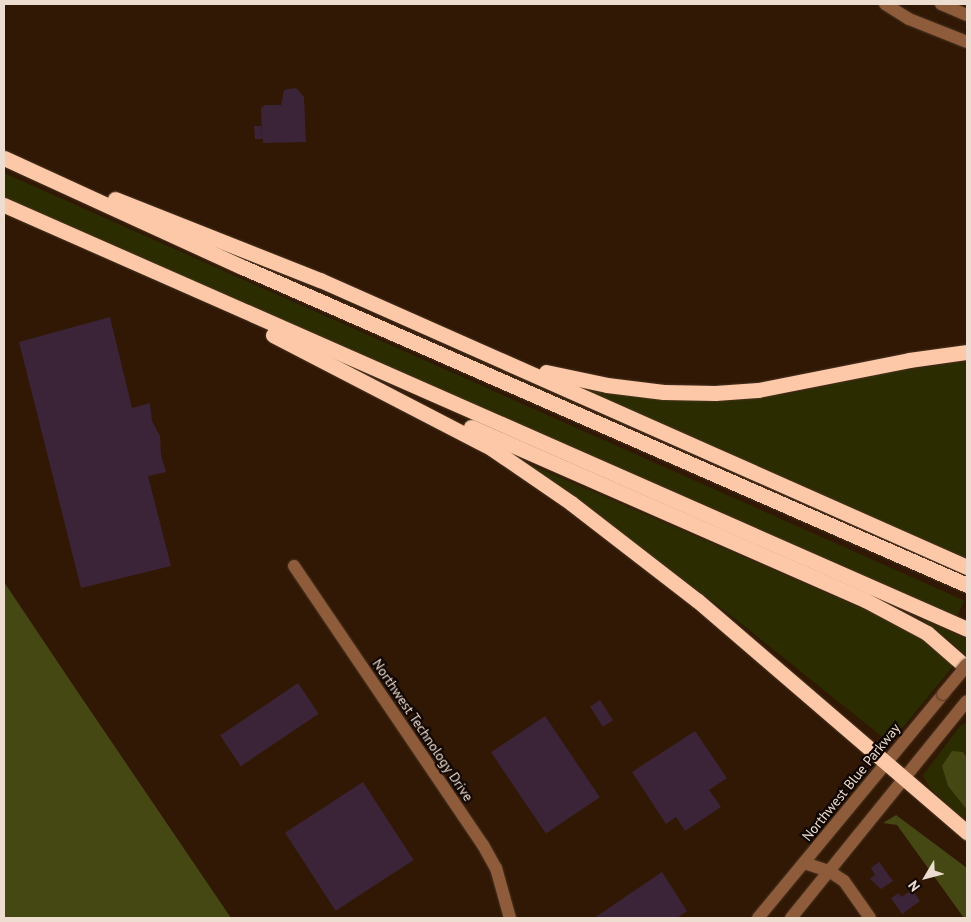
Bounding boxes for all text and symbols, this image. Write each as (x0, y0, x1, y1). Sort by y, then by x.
street label: Northwest Technology Drive (369, 655, 477, 805)
street label: Northwest Blue Parkway (798, 720, 904, 844)
north arrow (901, 852, 951, 902)
text: N (904, 877, 924, 895)

